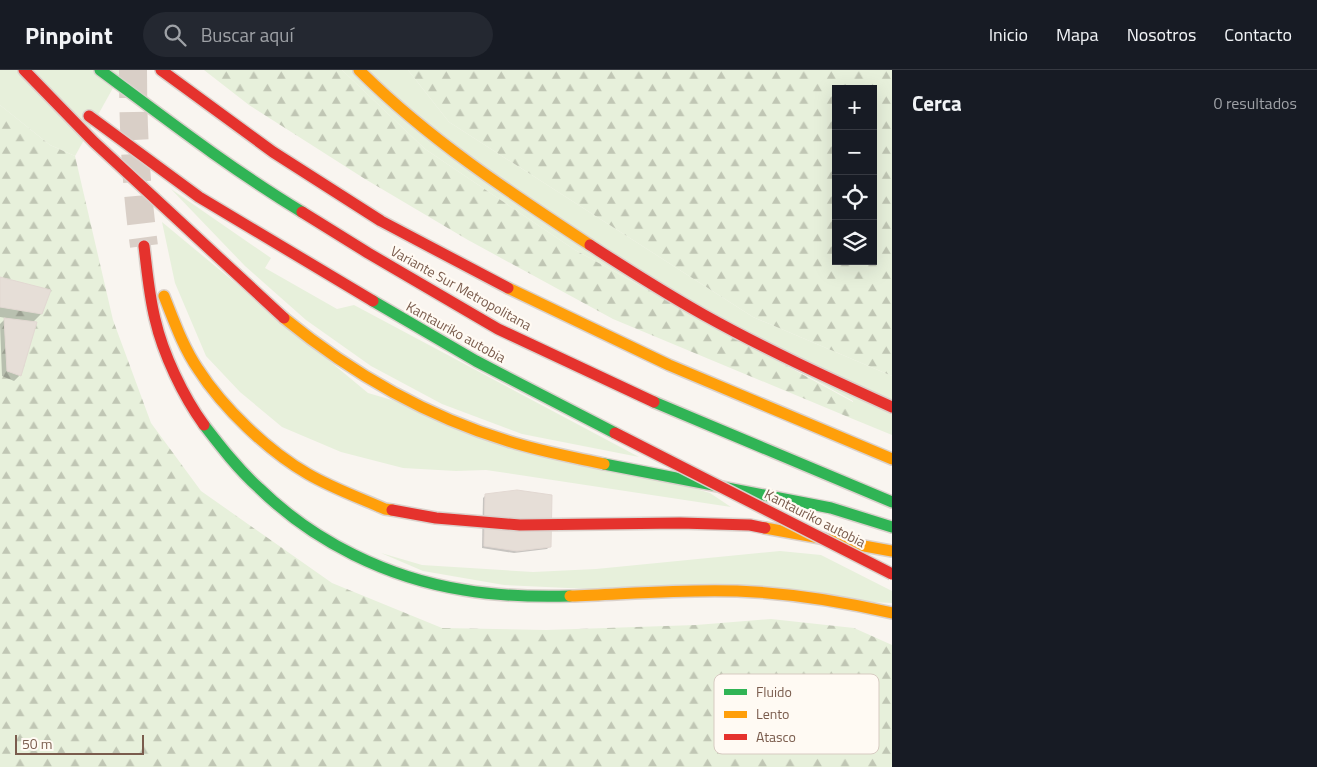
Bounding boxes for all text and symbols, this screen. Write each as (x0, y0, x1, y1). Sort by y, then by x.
search box (143, 12, 493, 57)
text: Pinpoint (25, 17, 113, 53)
text: Buscar aquí (201, 20, 294, 49)
icon: search (161, 21, 189, 49)
text: Inicio (989, 21, 1028, 48)
text: Mapa (1056, 21, 1099, 48)
text: Nosotros (1127, 21, 1196, 48)
text: Contacto (1224, 21, 1292, 48)
map controls (832, 85, 877, 265)
button: + (832, 85, 877, 130)
text: Cerca (912, 87, 962, 119)
text: 0 resultados (1213, 91, 1297, 115)
button: − (832, 130, 877, 175)
button: locate (832, 175, 877, 220)
button: layers (832, 220, 877, 265)
street label: Variante Sur Metropolitana (387, 240, 536, 335)
street label: Kantauriko autobia (403, 295, 510, 368)
street label: Kantauriko autobia (761, 483, 869, 552)
legend (714, 674, 879, 754)
text: Fluido (756, 681, 792, 702)
text: Lento (756, 703, 790, 724)
text: Atasco (756, 726, 796, 747)
scale bar (15, 732, 144, 755)
text: 50 m (22, 733, 52, 754)

